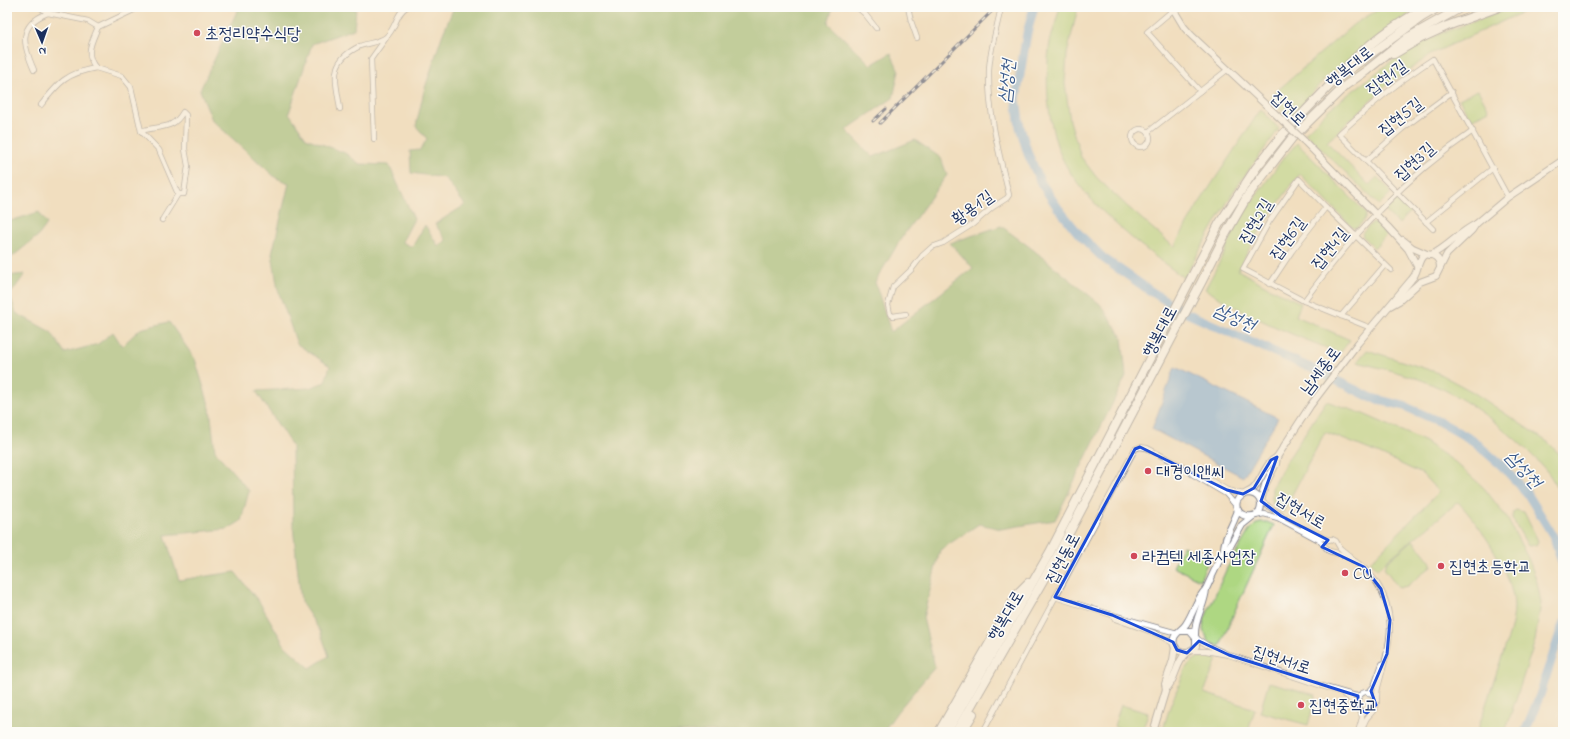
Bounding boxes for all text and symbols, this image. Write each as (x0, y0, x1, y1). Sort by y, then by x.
north arrow (22, 22, 62, 62)
place label: 초정리약수식당 (205, 22, 301, 47)
marker: 초정리약수식당 (192, 28, 202, 38)
street label: 행복대로 (1321, 40, 1379, 94)
text: N (38, 43, 46, 59)
street label: 집현1길 (1361, 54, 1413, 102)
water label: 삼성천 (993, 57, 1023, 104)
street label: 집현로 (1265, 86, 1311, 132)
street label: 집현5길 (1373, 92, 1429, 143)
street label: 집현3길 (1389, 137, 1441, 187)
street label: 황용1길 (947, 184, 999, 232)
street label: 집현2길 (1233, 194, 1280, 249)
street label: 집현6길 (1264, 212, 1313, 266)
street label: 집현4길 (1305, 222, 1355, 275)
water label: 삼성천 (1209, 298, 1261, 340)
street label: 행복대로 (1136, 302, 1184, 362)
street label: 남세종로 (1295, 342, 1348, 400)
water label: 삼성천 (1498, 445, 1548, 496)
place label: 대경이앤씨 (1156, 460, 1224, 485)
marker: 대경이앤씨 (1143, 466, 1153, 476)
street label: 집현서로 (1270, 486, 1330, 536)
street label: 집현동로 (1039, 529, 1087, 589)
place label: 라컴텍 세종사업장 (1142, 545, 1256, 570)
marker: 라컴텍 세종사업장 (1129, 551, 1139, 561)
place label: 집현초등학교 (1449, 555, 1531, 580)
marker: 집현초등학교 (1436, 561, 1446, 571)
place label: CU (1353, 562, 1373, 587)
marker: CU (1340, 568, 1350, 578)
street label: 행복대로 (982, 586, 1031, 646)
street label: 집현서1로 (1249, 639, 1314, 682)
place label: 집현중학교 (1309, 694, 1377, 719)
marker: 집현중학교 (1296, 700, 1306, 710)

